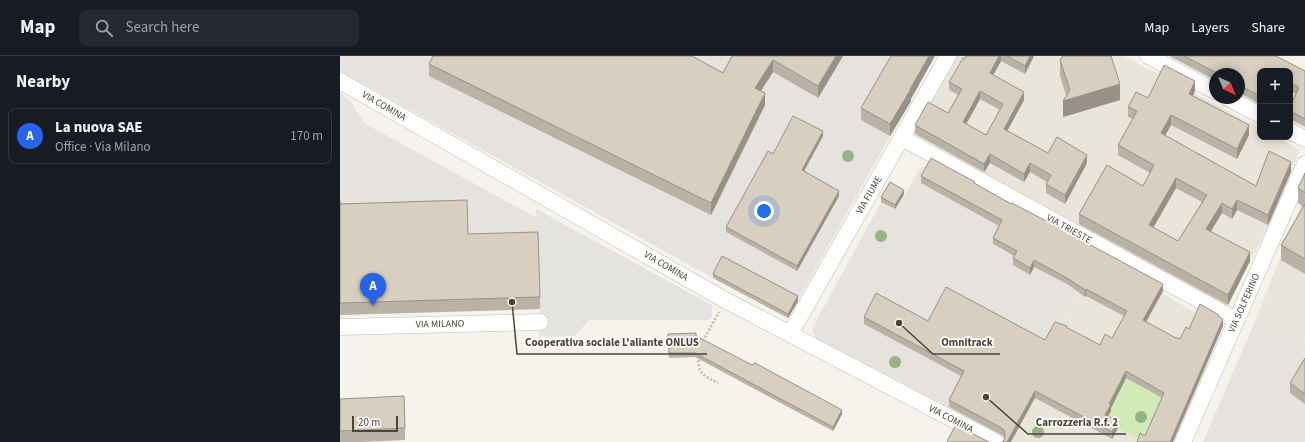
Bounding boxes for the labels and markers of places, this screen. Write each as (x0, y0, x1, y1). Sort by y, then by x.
pin: A (360, 273, 386, 306)
callout: Cooperativa sociale L'aliante ONLUS (517, 331, 707, 354)
callout: Omnitrack (933, 331, 1000, 354)
callout: Carrozzeria R.f. 2 (1028, 411, 1126, 434)

